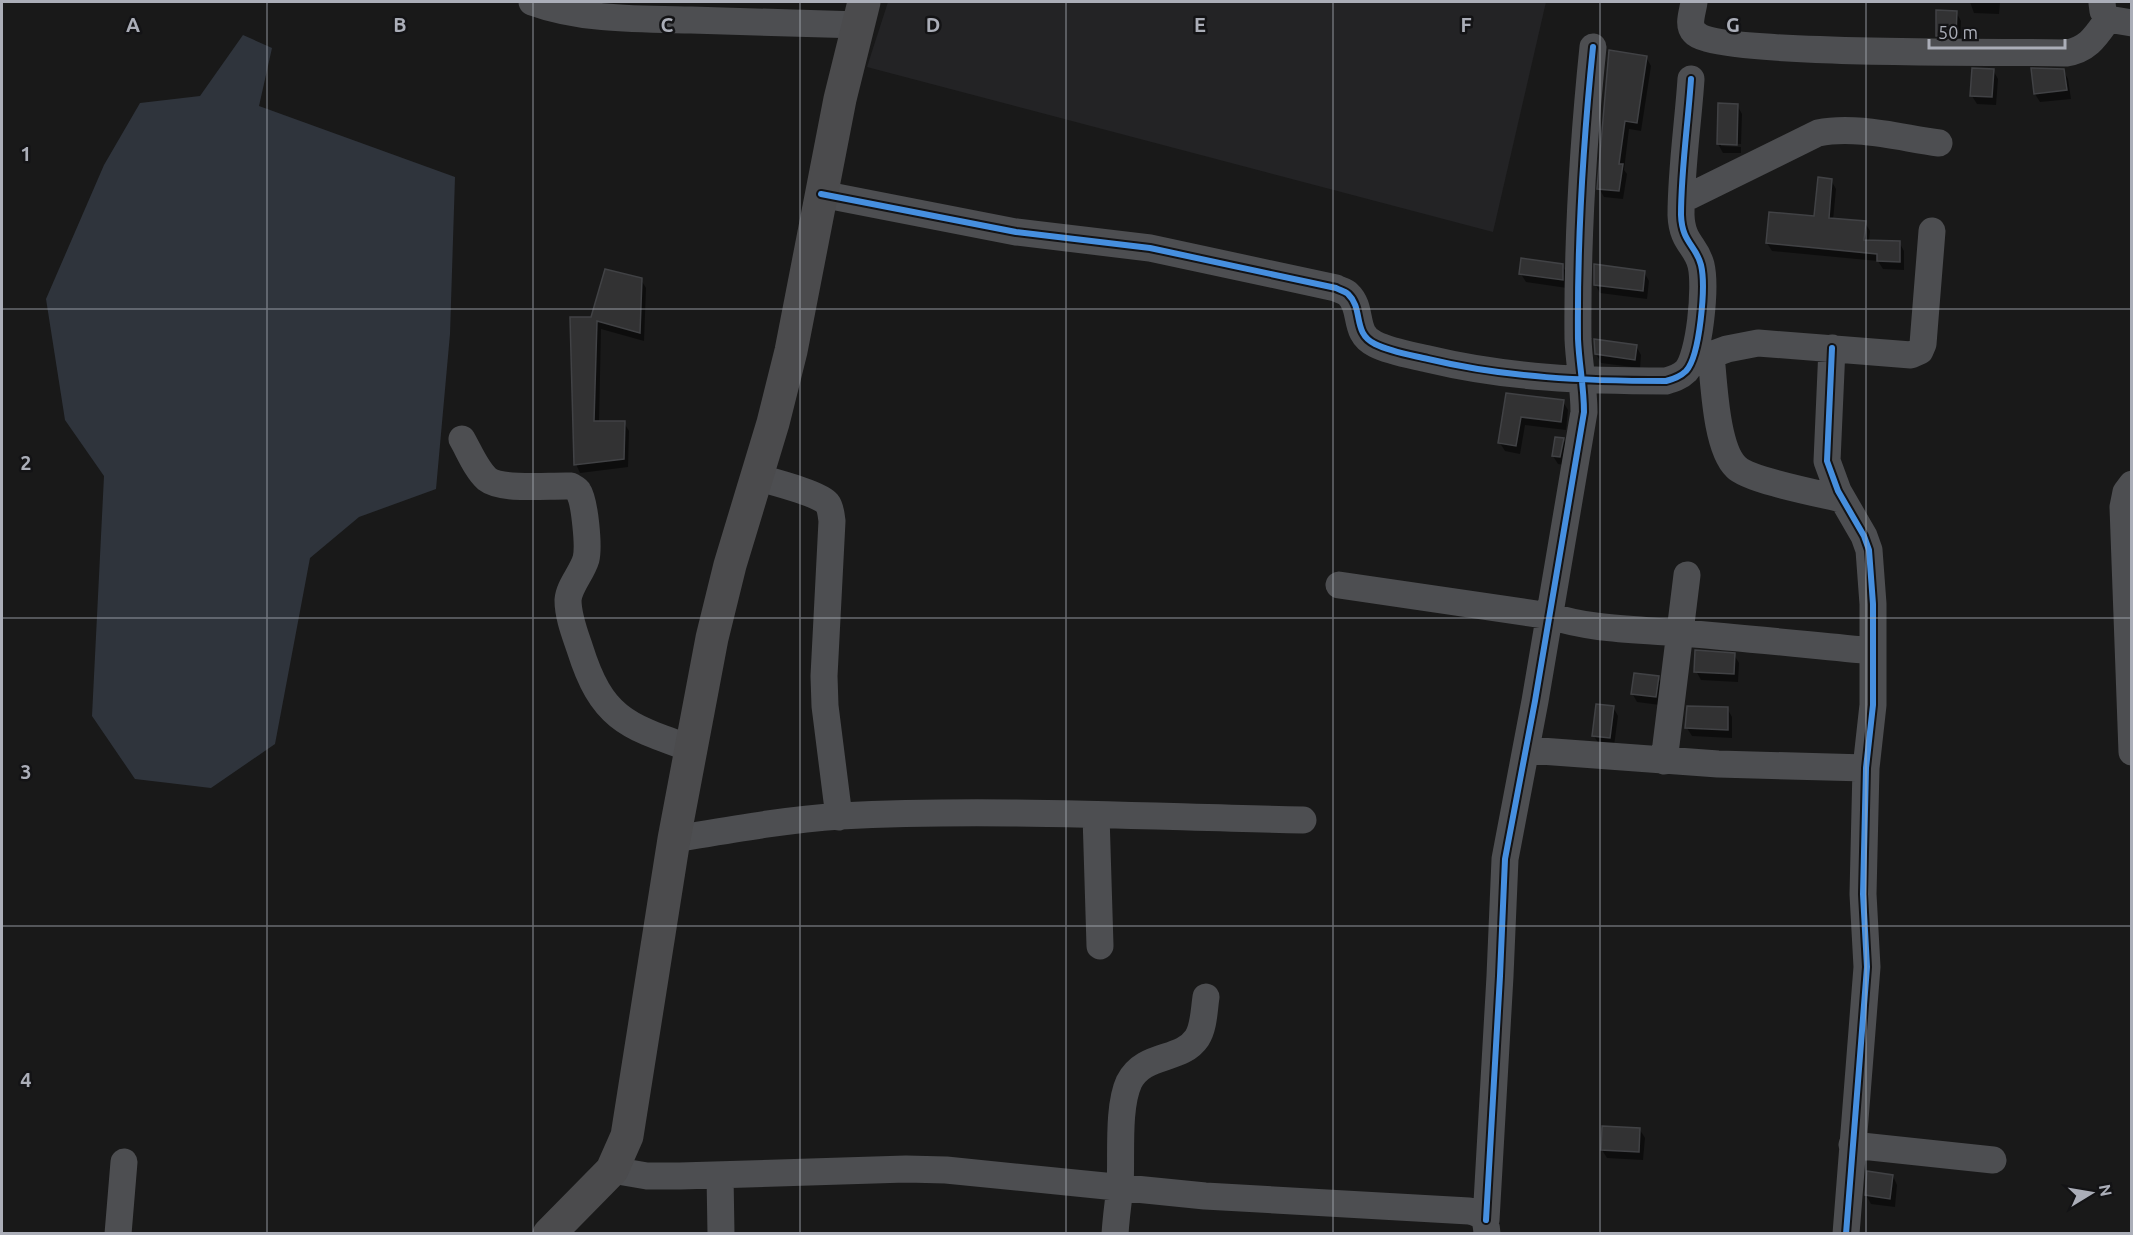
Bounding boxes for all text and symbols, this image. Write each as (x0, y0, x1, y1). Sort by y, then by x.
scale bar (1929, 12, 2066, 50)
text: A (126, 13, 140, 36)
text: B (393, 13, 407, 36)
text: C (661, 13, 674, 36)
text: D (926, 13, 940, 36)
text: E (1194, 13, 1206, 36)
text: F (1460, 13, 1472, 36)
text: G (1726, 13, 1740, 36)
text: 50 m (1938, 22, 1978, 42)
text: 1 (20, 142, 32, 165)
text: 2 (20, 451, 32, 474)
text: 3 (20, 760, 32, 783)
text: 4 (20, 1068, 32, 1091)
north arrow (2061, 1163, 2121, 1223)
text: N (2096, 1183, 2116, 1198)

